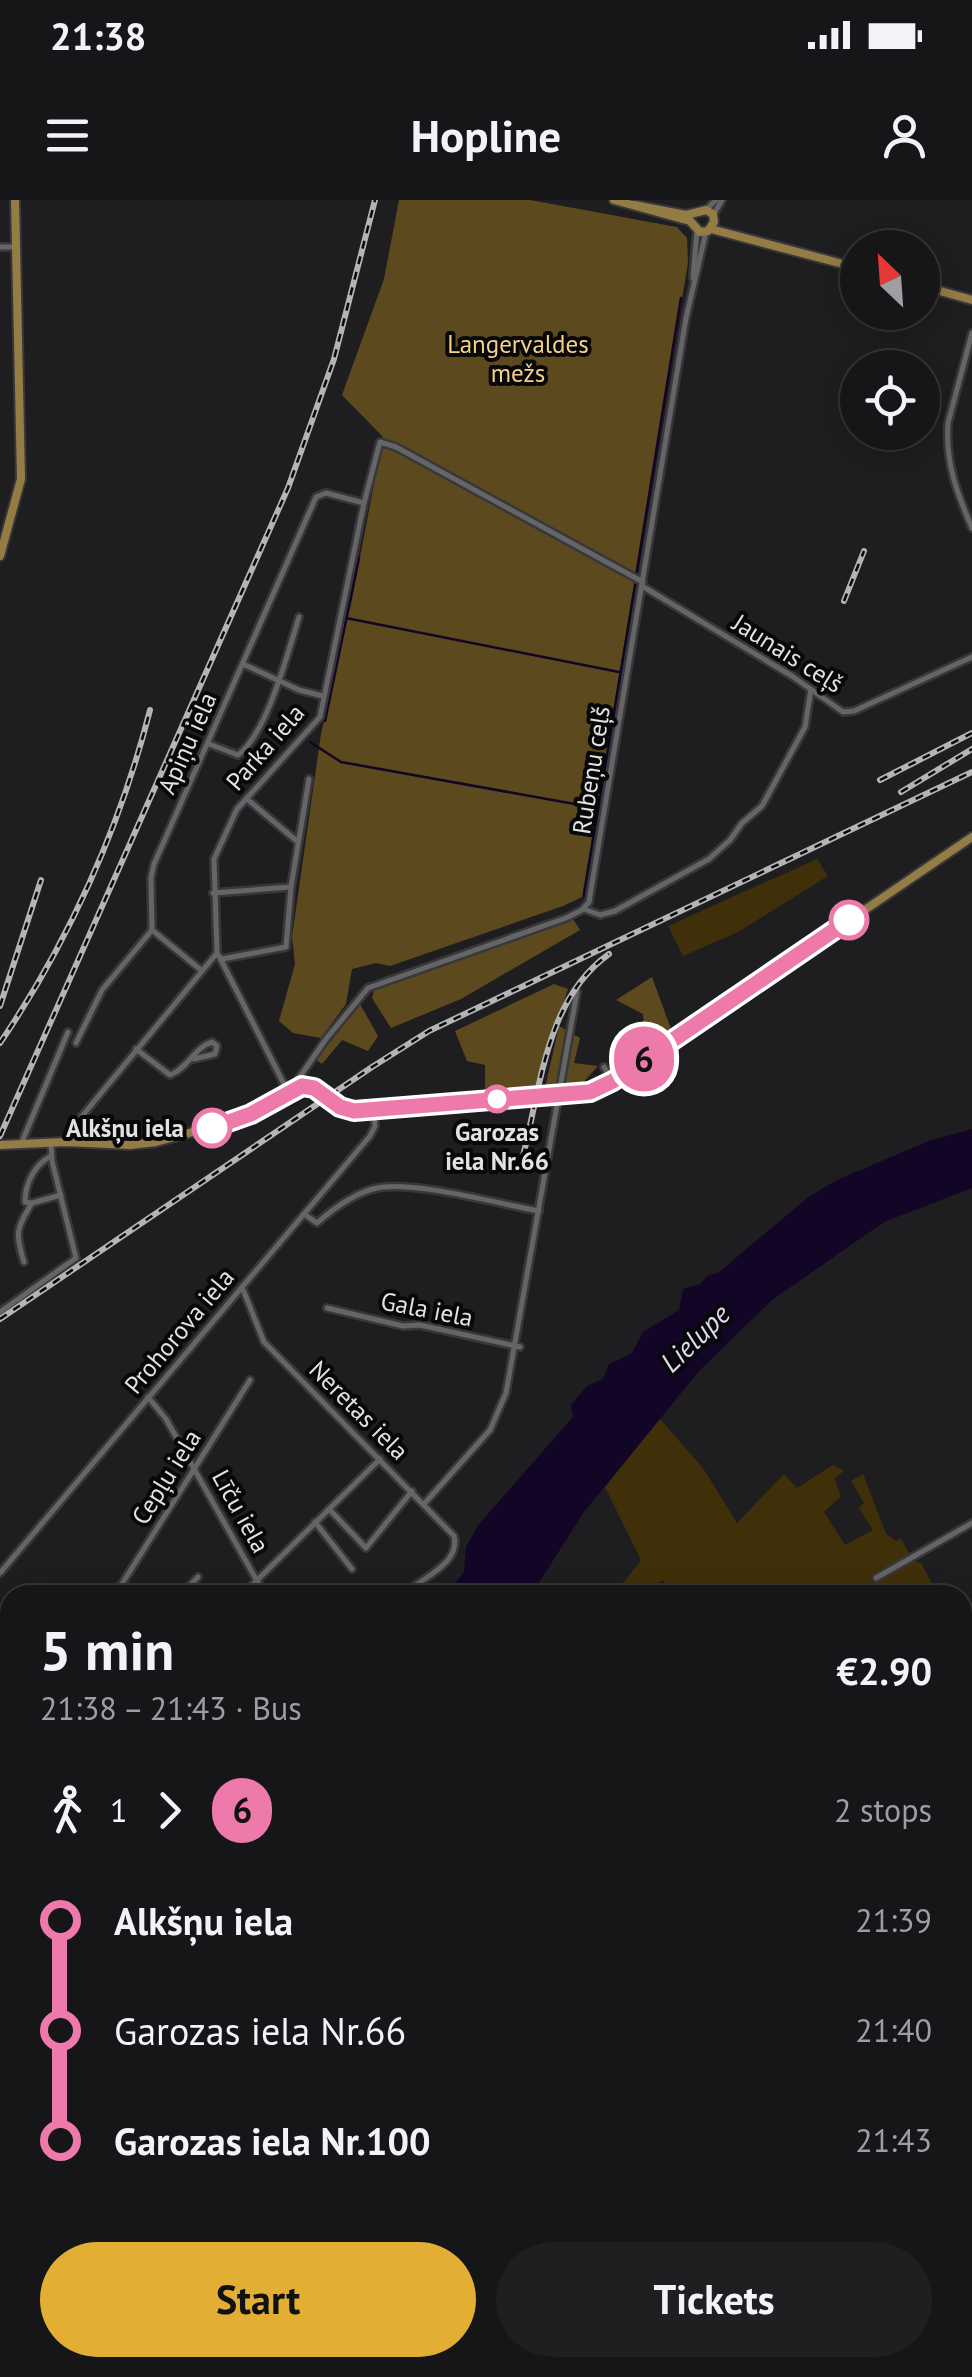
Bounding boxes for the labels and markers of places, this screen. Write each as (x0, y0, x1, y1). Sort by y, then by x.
unlabelled marker (830, 901, 868, 939)
marker: Garozas iela Nr.66 (484, 1086, 510, 1112)
marker: Alkšņu iela (193, 1109, 231, 1147)
place label: Alkšņu iela (66, 1112, 184, 1144)
place label: Garozas iela Nr.66 (445, 1116, 549, 1177)

